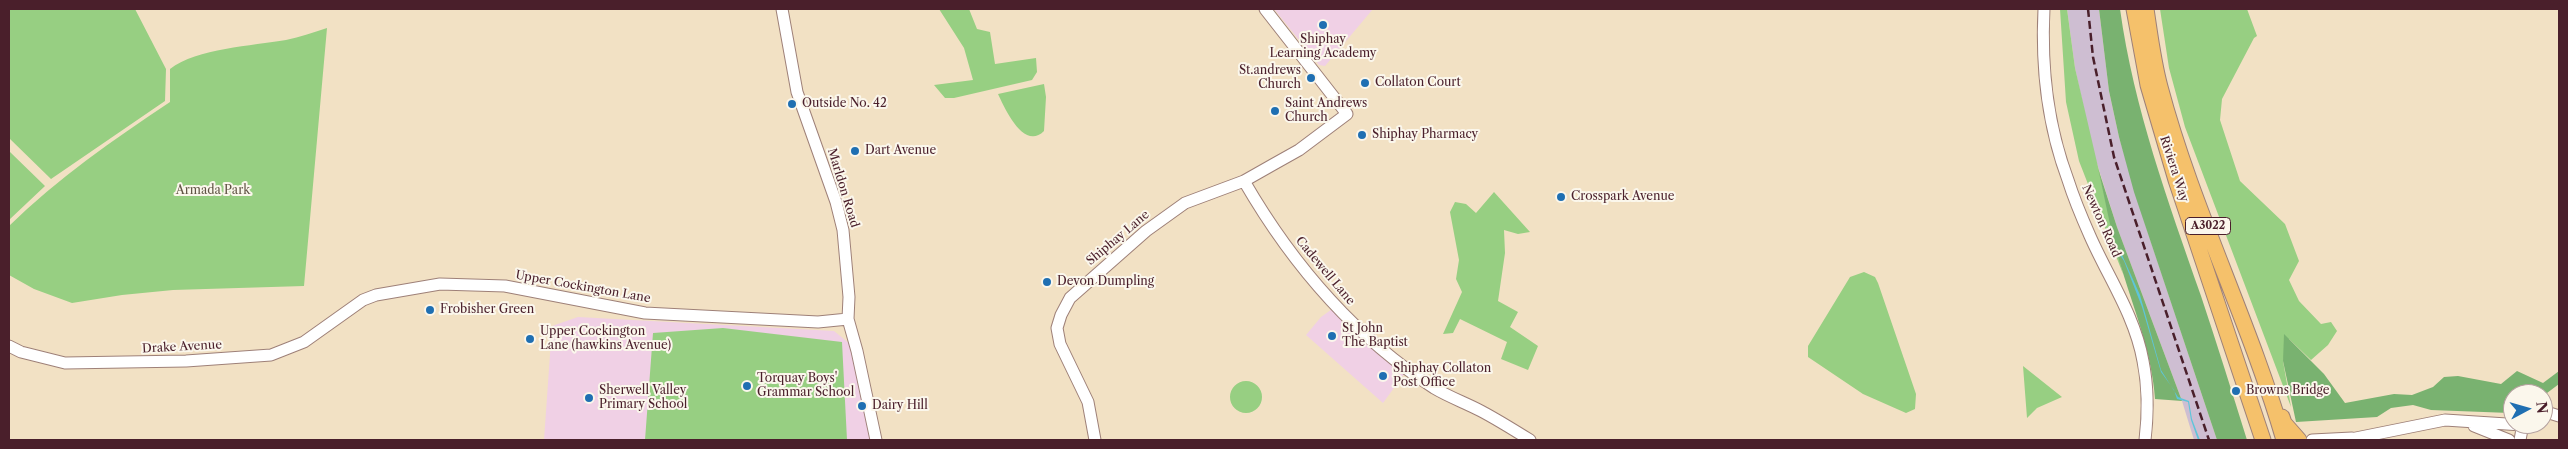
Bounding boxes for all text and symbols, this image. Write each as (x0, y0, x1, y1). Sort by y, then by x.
marker: Shiphay Learning Academy (1317, 19, 1329, 31)
place label: Shiphay Learning Academy (1269, 33, 1377, 61)
place label: St.andrews Church (1239, 64, 1301, 92)
marker: St.andrews Church (1305, 72, 1317, 84)
place label: Collaton Court (1375, 76, 1461, 90)
marker: Collaton Court (1359, 77, 1371, 89)
place label: Outside No. 42 (802, 97, 887, 111)
place label: Saint Andrews Church (1285, 97, 1367, 125)
marker: Outside No. 42 (786, 98, 798, 110)
marker: Saint Andrews Church (1269, 105, 1281, 117)
place label: Shiphay Pharmacy (1372, 128, 1478, 142)
marker: Shiphay Pharmacy (1356, 129, 1368, 141)
street label: Riviera Way (2157, 134, 2191, 204)
place label: Dart Avenue (865, 144, 936, 158)
marker: Dart Avenue (849, 145, 861, 157)
street label: Marldon Road (824, 147, 862, 229)
street label: Newton Road (2079, 182, 2123, 260)
park label: Armada Park (176, 184, 250, 198)
place label: Crosspark Avenue (1571, 190, 1675, 204)
marker: Crosspark Avenue (1555, 191, 1567, 203)
street label: Shiphay Lane (1084, 208, 1152, 268)
road number: A3022 (2186, 218, 2230, 235)
street label: Cadewell Lane (1292, 234, 1358, 308)
street label: Upper Cockington Lane (514, 268, 652, 306)
place label: Devon Dumpling (1057, 275, 1154, 289)
marker: Devon Dumpling (1041, 276, 1053, 288)
place label: Frobisher Green (440, 303, 534, 317)
marker: Frobisher Green (424, 304, 436, 316)
place label: St John The Baptist (1342, 322, 1408, 350)
place label: Upper Cockington Lane (hawkins Avenue) (540, 325, 671, 353)
marker: St John The Baptist (1326, 330, 1338, 342)
marker: Upper Cockington Lane (hawkins Avenue) (524, 333, 536, 345)
street label: Drake Avenue (142, 338, 222, 356)
place label: Shiphay Collaton Post Office (1393, 362, 1491, 390)
marker: Shiphay Collaton Post Office (1377, 370, 1389, 382)
place label: Torquay Boys' Grammar School (757, 372, 854, 400)
marker: Torquay Boys' Grammar School (741, 380, 753, 392)
place label: Sherwell Valley Primary School (599, 384, 687, 412)
place label: Browns Bridge (2246, 384, 2329, 398)
north arrow (2503, 384, 2553, 434)
marker: Browns Bridge (2230, 385, 2242, 397)
marker: Sherwell Valley Primary School (583, 392, 595, 404)
place label: Dairy Hill (872, 399, 928, 413)
marker: Dairy Hill (856, 400, 868, 412)
text: N (2532, 401, 2552, 415)

